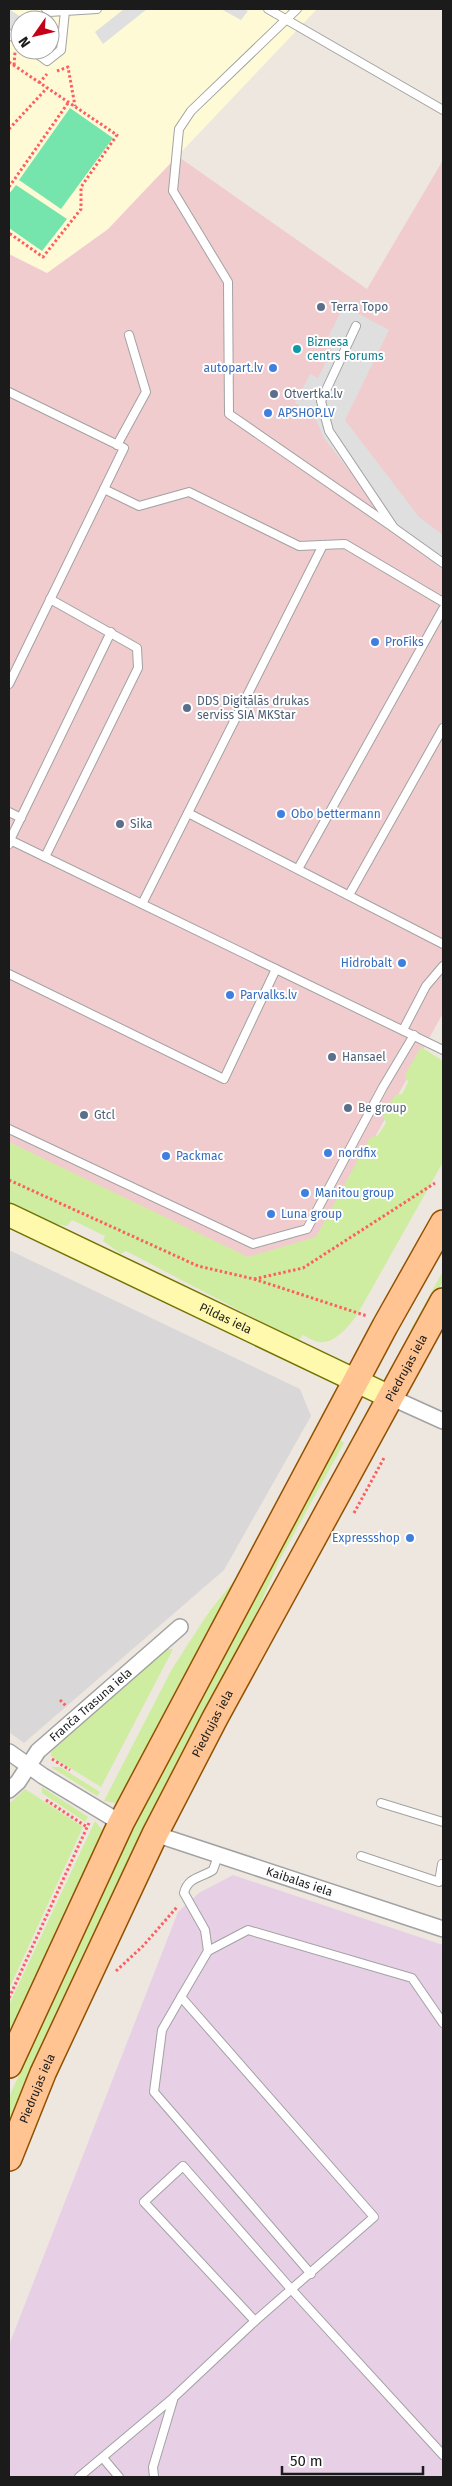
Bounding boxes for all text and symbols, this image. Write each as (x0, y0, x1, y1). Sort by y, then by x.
north arrow (10, 10, 60, 60)
text: N (15, 33, 34, 51)
place label: Terra Topo (331, 300, 388, 314)
marker: Terra Topo (315, 301, 327, 313)
place label: Biznesa centrs Forums (307, 335, 384, 363)
marker: Biznesa centrs Forums (291, 343, 303, 355)
place label: autopart.lv (204, 361, 263, 375)
marker: autopart.lv (267, 362, 279, 374)
place label: Otvertka.lv (284, 387, 343, 401)
marker: Otvertka.lv (268, 388, 280, 400)
place label: APSHOP.LV (278, 406, 335, 420)
marker: APSHOP.LV (262, 407, 274, 419)
place label: ProFiks (385, 635, 424, 649)
marker: ProFiks (369, 636, 381, 648)
place label: DDS Digitālās drukas serviss SIA MKStar (197, 694, 309, 722)
marker: DDS Digitālās drukas serviss SIA MKStar (181, 702, 193, 714)
place label: Obo bettermann (291, 807, 381, 821)
marker: Obo bettermann (275, 808, 287, 820)
place label: Sika (130, 817, 152, 831)
marker: Sika (114, 818, 126, 830)
place label: Hidrobalt (341, 956, 393, 970)
marker: Hidrobalt (396, 957, 408, 969)
place label: Parvalks.lv (240, 988, 297, 1002)
marker: Parvalks.lv (224, 989, 236, 1001)
place label: Hansael (342, 1050, 386, 1064)
marker: Hansael (326, 1051, 338, 1063)
place label: Be group (358, 1101, 407, 1115)
marker: Be group (342, 1102, 354, 1114)
place label: Gtcl (94, 1108, 115, 1122)
marker: Gtcl (78, 1109, 90, 1121)
place label: nordfix (338, 1146, 376, 1160)
marker: nordfix (322, 1147, 334, 1159)
place label: Packmac (176, 1149, 224, 1163)
marker: Packmac (160, 1150, 172, 1162)
place label: Manitou group (315, 1186, 394, 1200)
marker: Manitou group (299, 1187, 311, 1199)
place label: Luna group (281, 1207, 342, 1221)
marker: Luna group (265, 1208, 277, 1220)
street label: Pildas iela (197, 1300, 254, 1337)
street label: Piedrujas iela (382, 1332, 430, 1404)
place label: Expressshop (332, 1531, 400, 1545)
marker: Expressshop (404, 1532, 416, 1544)
street label: Franča Trasuna iela (47, 1665, 135, 1745)
street label: Piedrujas iela (189, 1687, 236, 1760)
street label: Kaibalas iela (264, 1864, 334, 1899)
street label: Piedrujas iela (17, 2051, 58, 2125)
scale bar (282, 2444, 423, 2476)
text: 50 m (290, 2452, 323, 2470)

